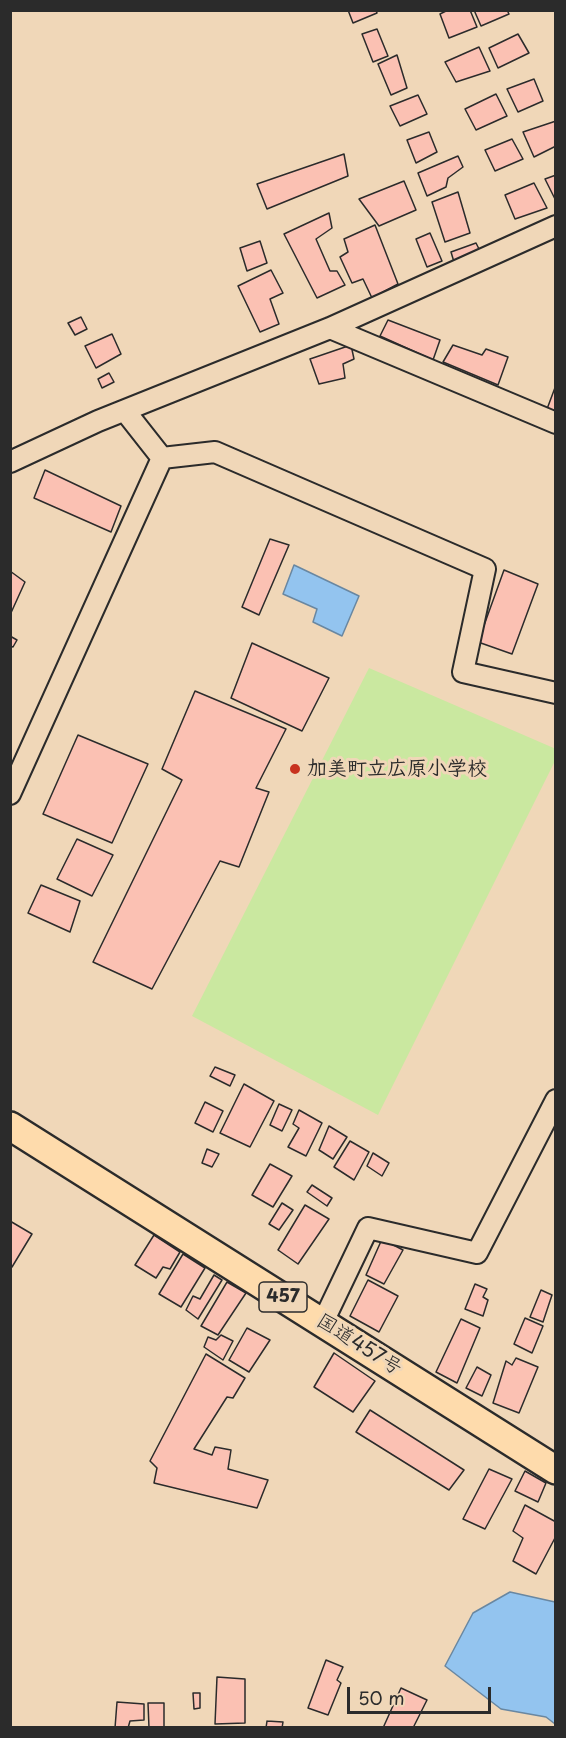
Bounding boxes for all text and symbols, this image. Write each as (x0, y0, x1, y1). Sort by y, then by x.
place label: 加美町立広原小学校 (307, 757, 487, 781)
marker: 加美町立広原小学校 (288, 762, 302, 776)
road number: 457 (259, 1282, 307, 1312)
street label: 国道457号 (312, 1309, 406, 1381)
scale bar (350, 1675, 494, 1713)
text: 50 m (358, 1684, 405, 1711)

